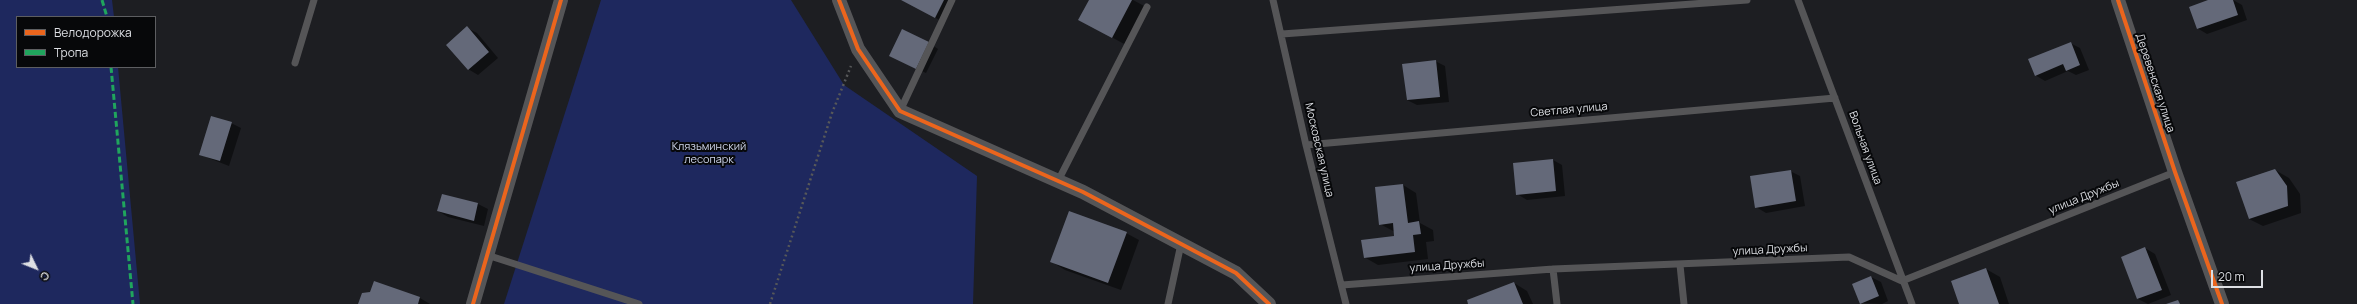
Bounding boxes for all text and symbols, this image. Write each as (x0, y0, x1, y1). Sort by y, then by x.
legend (16, 16, 156, 68)
text: Велодорожка (54, 24, 132, 41)
street label: Деревенская улица (2133, 32, 2177, 134)
text: Тропа (54, 44, 88, 61)
street label: Светлая улица (1530, 100, 1608, 120)
street label: Московская улица (1302, 101, 1336, 199)
street label: Вольная улица (1846, 109, 1884, 187)
park label: Клязьминский лесопарк (672, 140, 746, 166)
street label: улица Дружбы (2047, 177, 2121, 217)
street label: улица Дружбы (1732, 241, 1808, 259)
north arrow (16, 248, 56, 288)
street label: улица Дружбы (1409, 257, 1485, 275)
scale bar (2213, 262, 2265, 288)
text: С (37, 268, 53, 285)
text: 20 m (2218, 268, 2245, 285)

